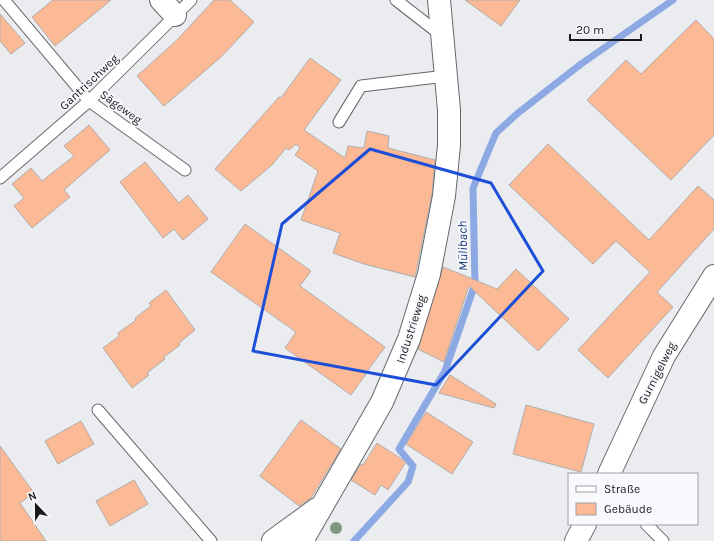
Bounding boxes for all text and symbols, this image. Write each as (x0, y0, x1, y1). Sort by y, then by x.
scale bar (570, 16, 641, 42)
text: 20 m (576, 23, 604, 37)
street label: Gantrischweg (57, 51, 122, 113)
street label: Sägeweg (97, 87, 145, 127)
water label: Mülibach (455, 221, 470, 271)
street label: Industrieweg (393, 293, 429, 365)
street label: Gurnigelweg (635, 339, 679, 407)
legend (568, 473, 698, 525)
text: Straße (604, 482, 640, 496)
north arrow (16, 485, 56, 525)
text: N (26, 489, 39, 504)
text: Gebäude (604, 502, 652, 516)

